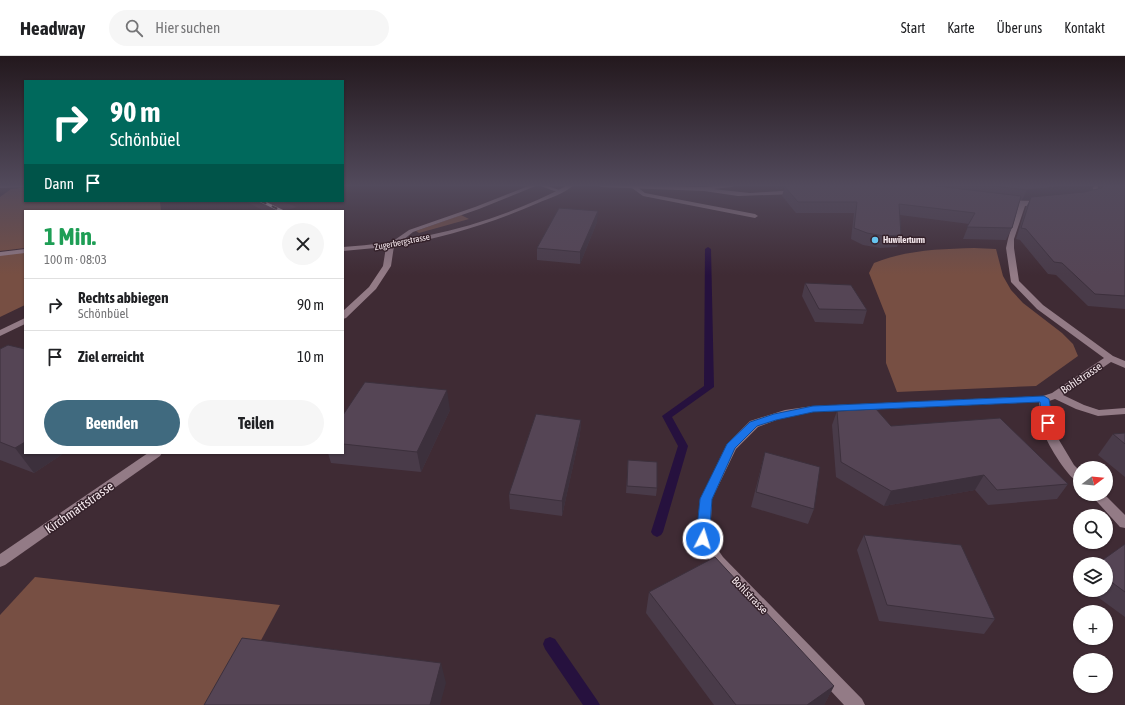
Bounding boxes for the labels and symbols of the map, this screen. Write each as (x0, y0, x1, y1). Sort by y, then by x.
street label: Zugerbergstrasse (373, 232, 431, 252)
marker: Huwilerturm (870, 235, 880, 245)
place label: Huwilerturm (883, 235, 926, 245)
street label: Bohlstrasse (1058, 360, 1104, 396)
pin (1031, 406, 1065, 440)
north arrow (1073, 461, 1113, 501)
street label: Kirchmattstrasse (42, 478, 117, 537)
position arrow (682, 518, 724, 560)
street label: Bohlstrasse (730, 574, 770, 616)

